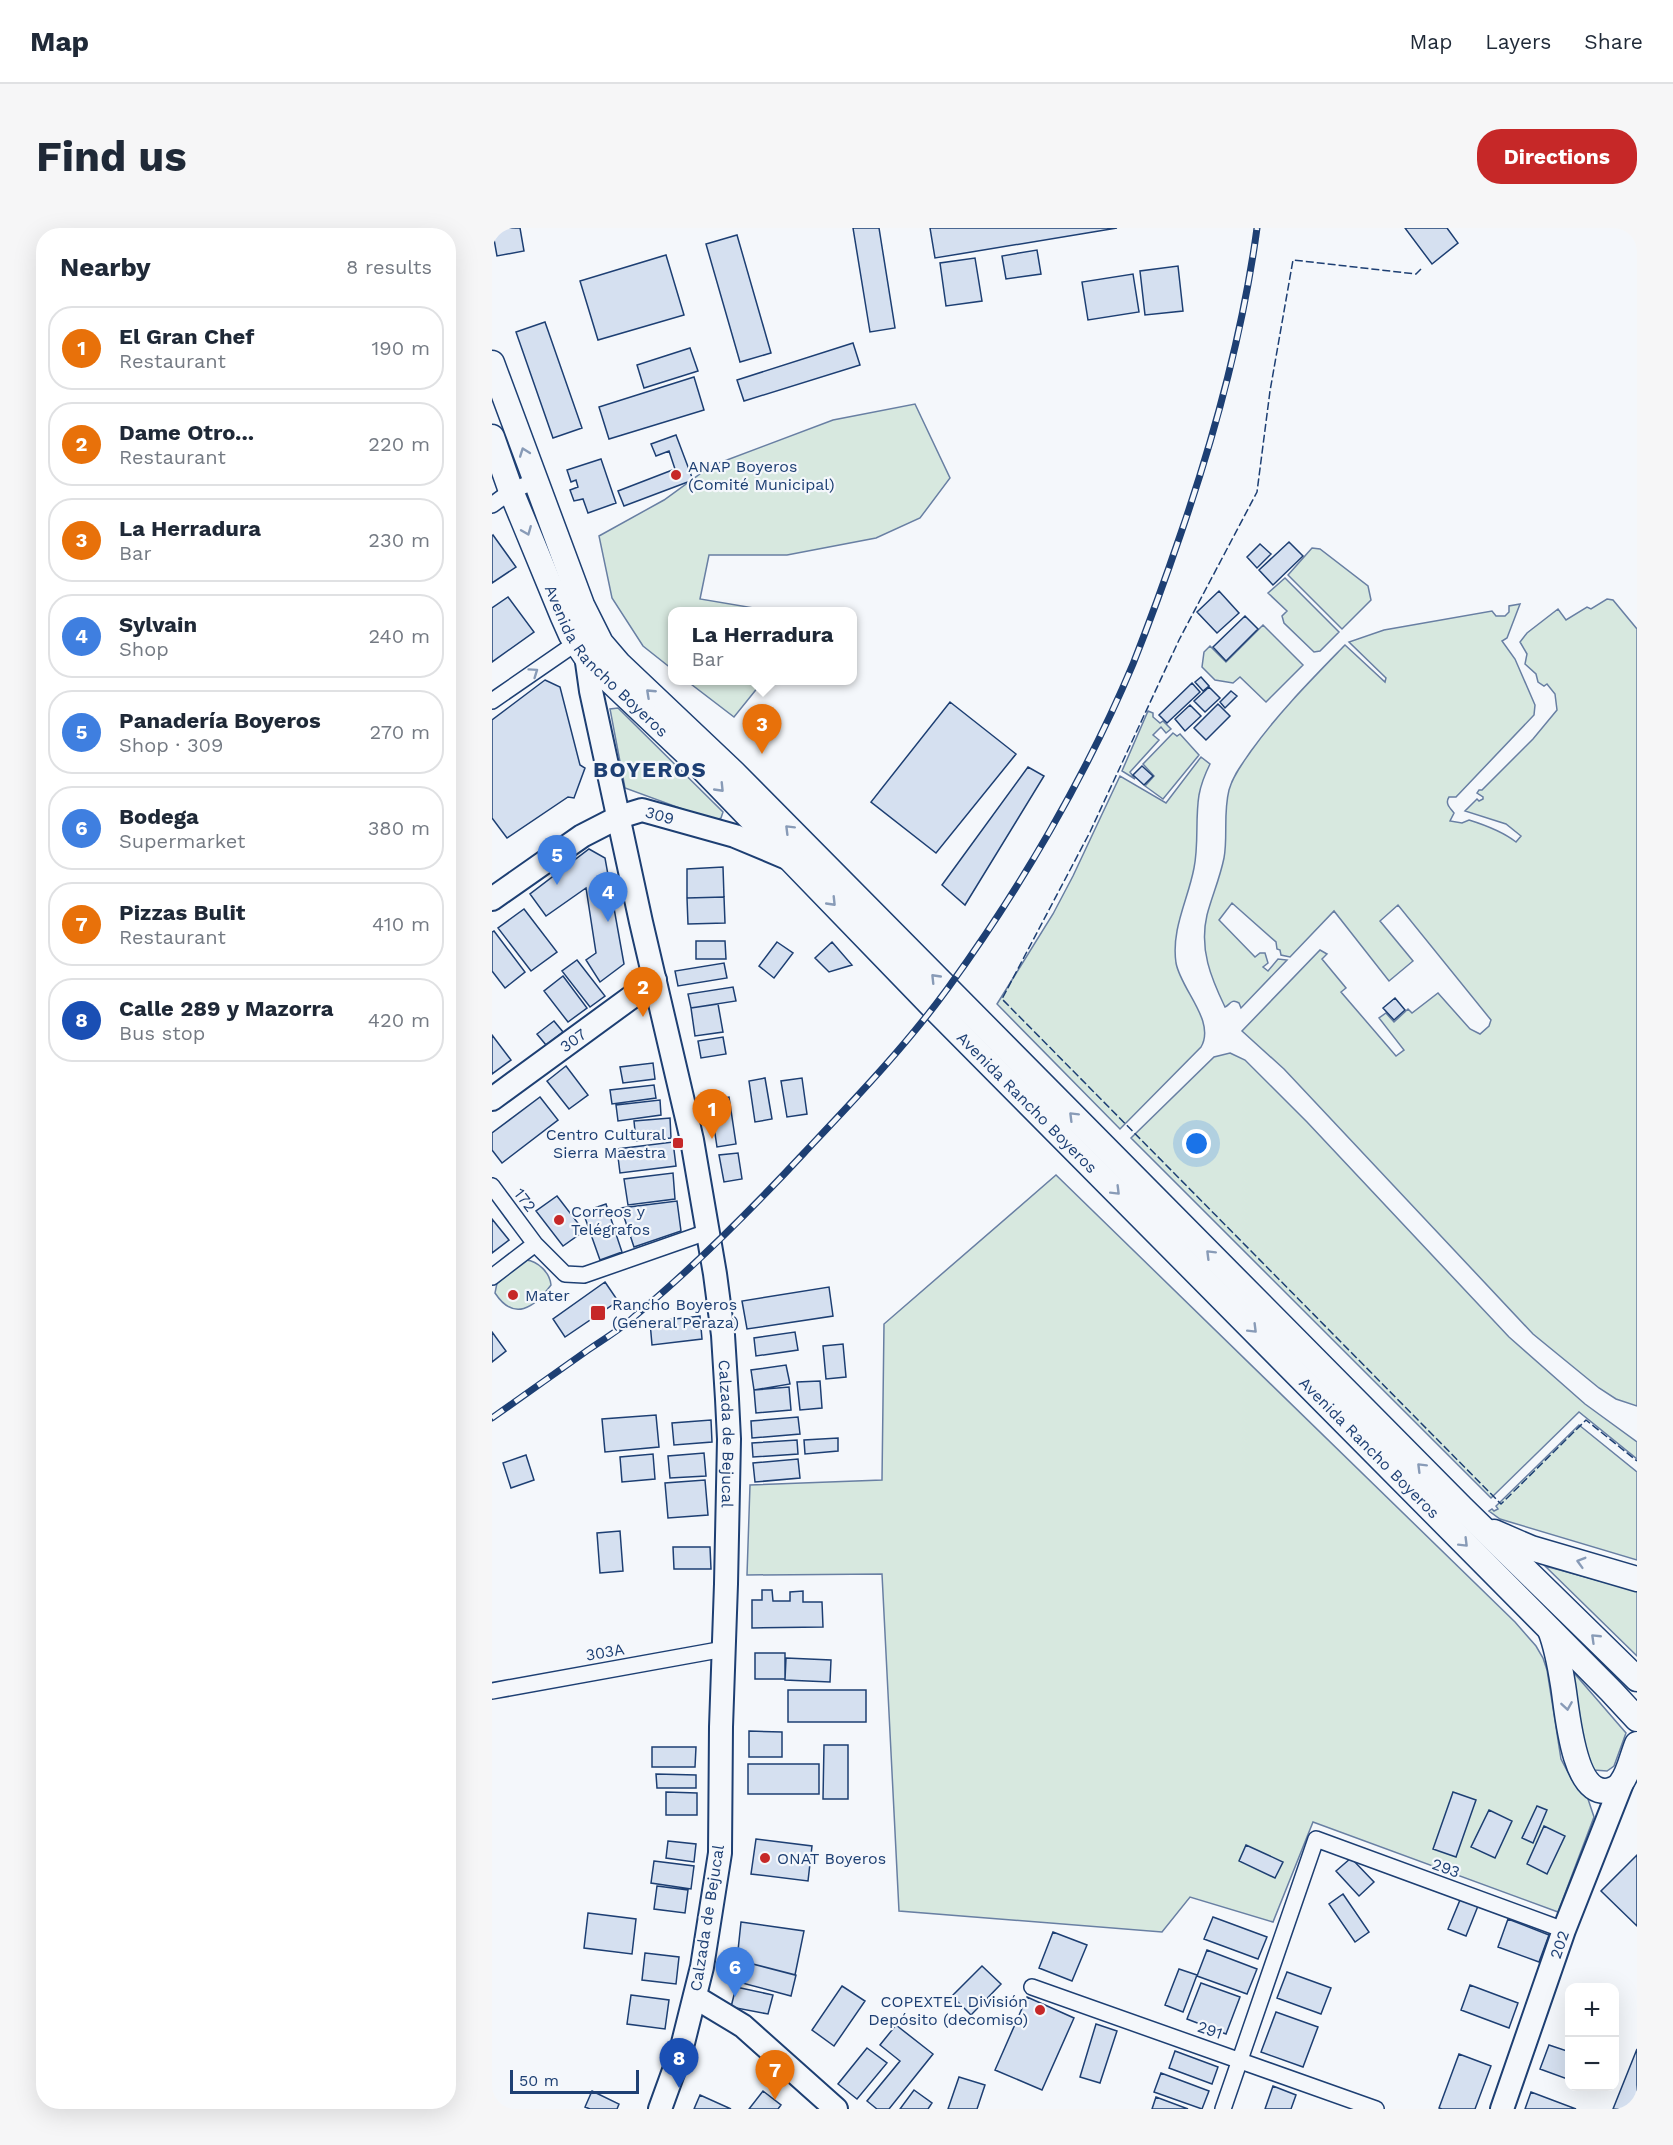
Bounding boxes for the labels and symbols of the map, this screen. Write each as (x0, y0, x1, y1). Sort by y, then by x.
one-way arrow (519, 447, 532, 458)
place label: ANAP Boyeros (Comité Municipal) (688, 457, 835, 494)
marker: ANAP Boyeros (Comité Municipal) (669, 468, 683, 482)
one-way arrow (520, 525, 532, 536)
street label: Avenida Rancho Boyeros (541, 582, 672, 740)
one-way arrow (528, 668, 538, 680)
one-way arrow (646, 689, 656, 700)
pin: 3 (742, 704, 782, 754)
district label: BOYEROS (593, 757, 707, 782)
one-way arrow (713, 780, 724, 791)
street label: 309 (643, 802, 676, 828)
one-way arrow (786, 826, 797, 837)
pin: 5 (538, 836, 576, 885)
pin: 4 (588, 872, 628, 922)
one-way arrow (825, 894, 836, 905)
pin: 2 (624, 968, 662, 1017)
one-way arrow (931, 974, 942, 984)
street label: 307 (556, 1024, 590, 1056)
street label: Avenida Rancho Boyeros (953, 1028, 1101, 1177)
pin: 1 (692, 1090, 732, 1139)
one-way arrow (1069, 1112, 1080, 1123)
place label: Centro Cultural Sierra Maestra (546, 1125, 666, 1162)
your location (1182, 1129, 1211, 1158)
marker: Centro Cultural Sierra Maestra (671, 1136, 685, 1150)
street label: 172 (510, 1184, 540, 1216)
one-way arrow (1109, 1184, 1120, 1194)
place label: Correos y Telégrafos (571, 1202, 650, 1239)
marker: Correos y Telégrafos (552, 1213, 566, 1227)
one-way arrow (1206, 1250, 1217, 1261)
place label: Mater (525, 1286, 570, 1305)
marker: Mater (506, 1288, 520, 1302)
place label: Rancho Boyeros (General Peraza) (612, 1295, 739, 1332)
marker: Rancho Boyeros (General Peraza) (589, 1304, 607, 1322)
one-way arrow (1246, 1322, 1257, 1333)
street label: Calzada de Bejucal (715, 1359, 739, 1508)
street label: Avenida Rancho Boyeros (1295, 1373, 1444, 1522)
one-way arrow (1418, 1463, 1429, 1474)
one-way arrow (1457, 1535, 1468, 1546)
one-way arrow (1576, 1557, 1587, 1569)
one-way arrow (1592, 1634, 1602, 1645)
street label: 303A (584, 1639, 626, 1665)
one-way arrow (1560, 1701, 1572, 1710)
street label: Calzada de Bejucal (686, 1843, 728, 1993)
place label: ONAT Boyeros (777, 1849, 886, 1868)
marker: ONAT Boyeros (758, 1851, 772, 1865)
street label: 293 (1429, 1854, 1463, 1882)
street label: 202 (1545, 1928, 1573, 1961)
pin: 6 (716, 1948, 754, 1997)
place label: COPEXTEL División Depósito (decomiso) (868, 1992, 1028, 2029)
marker: COPEXTEL División Depósito (decomiso) (1033, 2003, 1047, 2017)
street label: 291 (1195, 2017, 1225, 2043)
pin: 8 (660, 2038, 699, 2088)
pin: 7 (756, 2050, 794, 2100)
scale bar (510, 2067, 639, 2094)

